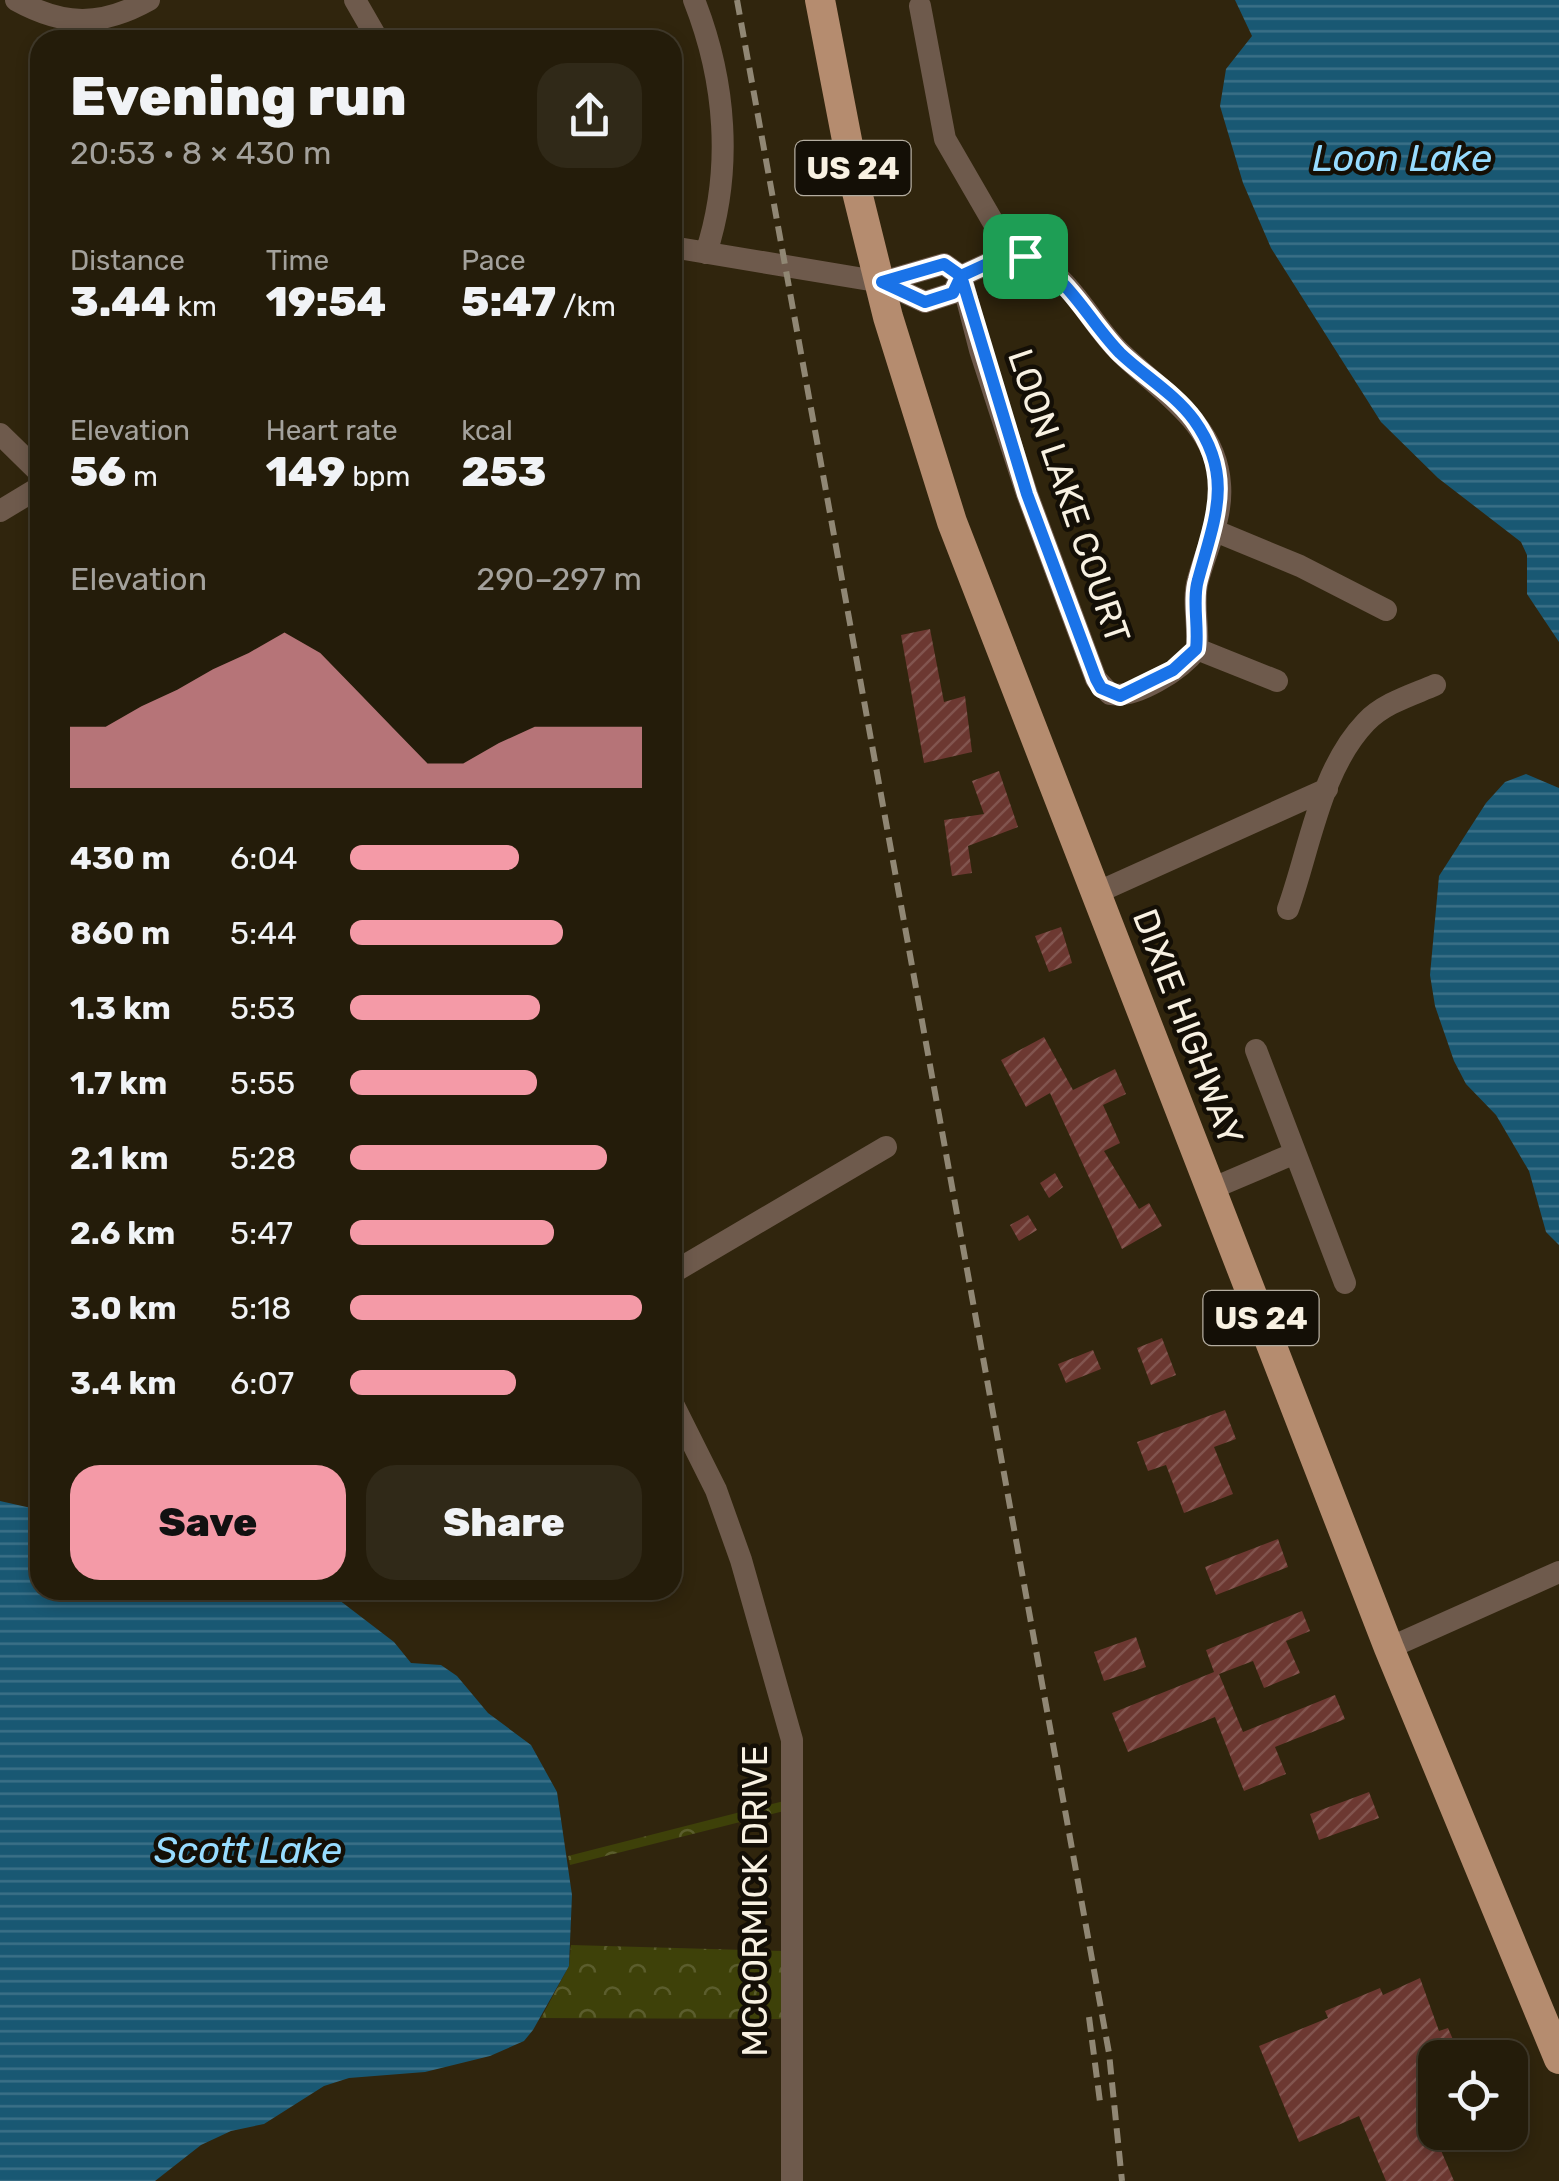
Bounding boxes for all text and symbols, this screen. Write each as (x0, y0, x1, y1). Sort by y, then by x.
button: share (537, 63, 642, 168)
text: Evening run (70, 64, 407, 129)
text: 20:53 · 8 × 430 m (70, 134, 331, 172)
water label: Loon Lake (1312, 135, 1492, 181)
road number: US 24 (796, 141, 910, 195)
pin (983, 214, 1068, 299)
icon: arrive (998, 229, 1053, 284)
text: Distance (70, 244, 185, 277)
text: Time (266, 244, 329, 277)
text: Pace (461, 244, 526, 277)
text: 3.44 (70, 277, 171, 327)
text: 19:54 (266, 277, 386, 327)
text: 5:47 (461, 277, 556, 327)
text: km (171, 290, 217, 323)
text: /km (556, 290, 616, 323)
street label: LOON LAKE COURT (999, 344, 1139, 648)
text: Elevation (70, 414, 190, 447)
text: Heart rate (266, 414, 398, 447)
text: kcal (461, 414, 513, 447)
text: 56 (70, 447, 126, 497)
text: 149 (266, 447, 345, 497)
text: 253 (461, 447, 547, 497)
text: m (126, 460, 158, 493)
text: bpm (345, 460, 410, 493)
text: Elevation (70, 560, 207, 598)
text: 290–297 m (476, 560, 642, 598)
text: 430 m (70, 839, 171, 877)
text: 6:04 (230, 839, 298, 877)
street label: DIXIE HIGHWAY (1124, 903, 1252, 1151)
text: 860 m (70, 914, 170, 952)
text: 5:44 (230, 914, 297, 952)
text: 1.3 km (70, 989, 171, 1027)
text: 5:53 (230, 989, 295, 1027)
text: 1.7 km (70, 1064, 167, 1102)
text: 5:55 (230, 1064, 295, 1102)
text: 2.1 km (70, 1139, 169, 1177)
text: 5:28 (230, 1139, 296, 1177)
text: 2.6 km (70, 1214, 175, 1252)
text: 5:47 (230, 1214, 293, 1252)
text: 3.0 km (70, 1289, 177, 1327)
text: 5:18 (230, 1289, 291, 1327)
road number: US 24 (1204, 1291, 1318, 1345)
text: 3.4 km (70, 1364, 177, 1402)
text: 6:07 (230, 1364, 294, 1402)
button: Save (70, 1465, 346, 1580)
button: Share (366, 1465, 642, 1580)
street label: MCCORMICK DRIVE (734, 1745, 776, 2057)
water label: Scott Lake (154, 1827, 342, 1873)
map controls (1418, 2040, 1528, 2150)
button: locate (1418, 2040, 1528, 2150)

